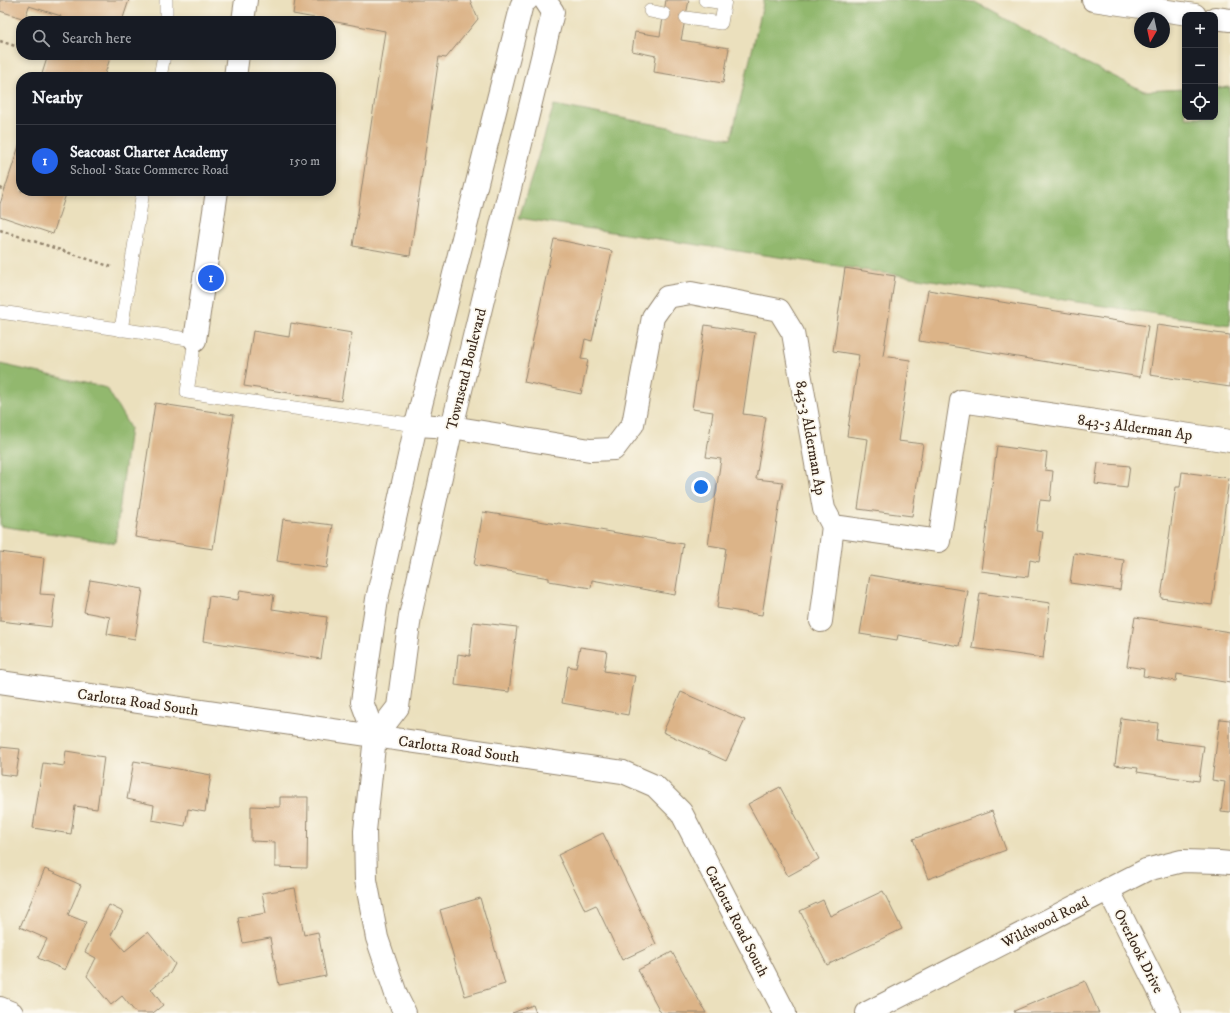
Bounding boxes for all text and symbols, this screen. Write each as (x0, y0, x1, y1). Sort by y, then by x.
north arrow (1134, 12, 1170, 48)
map controls (1182, 12, 1218, 120)
button: + (1182, 12, 1218, 48)
search box (16, 16, 336, 60)
icon: search (30, 27, 52, 49)
text: Search here (62, 29, 131, 48)
button: − (1182, 48, 1218, 84)
button: locate (1182, 84, 1218, 120)
text: Nearby (32, 87, 82, 109)
text: Seacoast Charter Academy (70, 143, 228, 162)
text: 1 (43, 153, 47, 169)
text: 150 m (289, 153, 320, 169)
text: School · State Commerce Road (70, 162, 229, 178)
pin: 1 (198, 263, 224, 293)
street label: Townsend Boulevard (442, 306, 491, 432)
street label: 843-3 Alderman Ap (791, 379, 830, 497)
street label: 843-3 Alderman Ap (1076, 410, 1194, 445)
your location (691, 477, 711, 497)
street label: Carlotta Road South (76, 685, 200, 720)
street label: Carlotta Road South (397, 732, 521, 767)
street label: Carlotta Road South (700, 862, 773, 980)
street label: Wildwood Road (997, 892, 1093, 953)
street label: Overlook Drive (1109, 906, 1168, 997)

